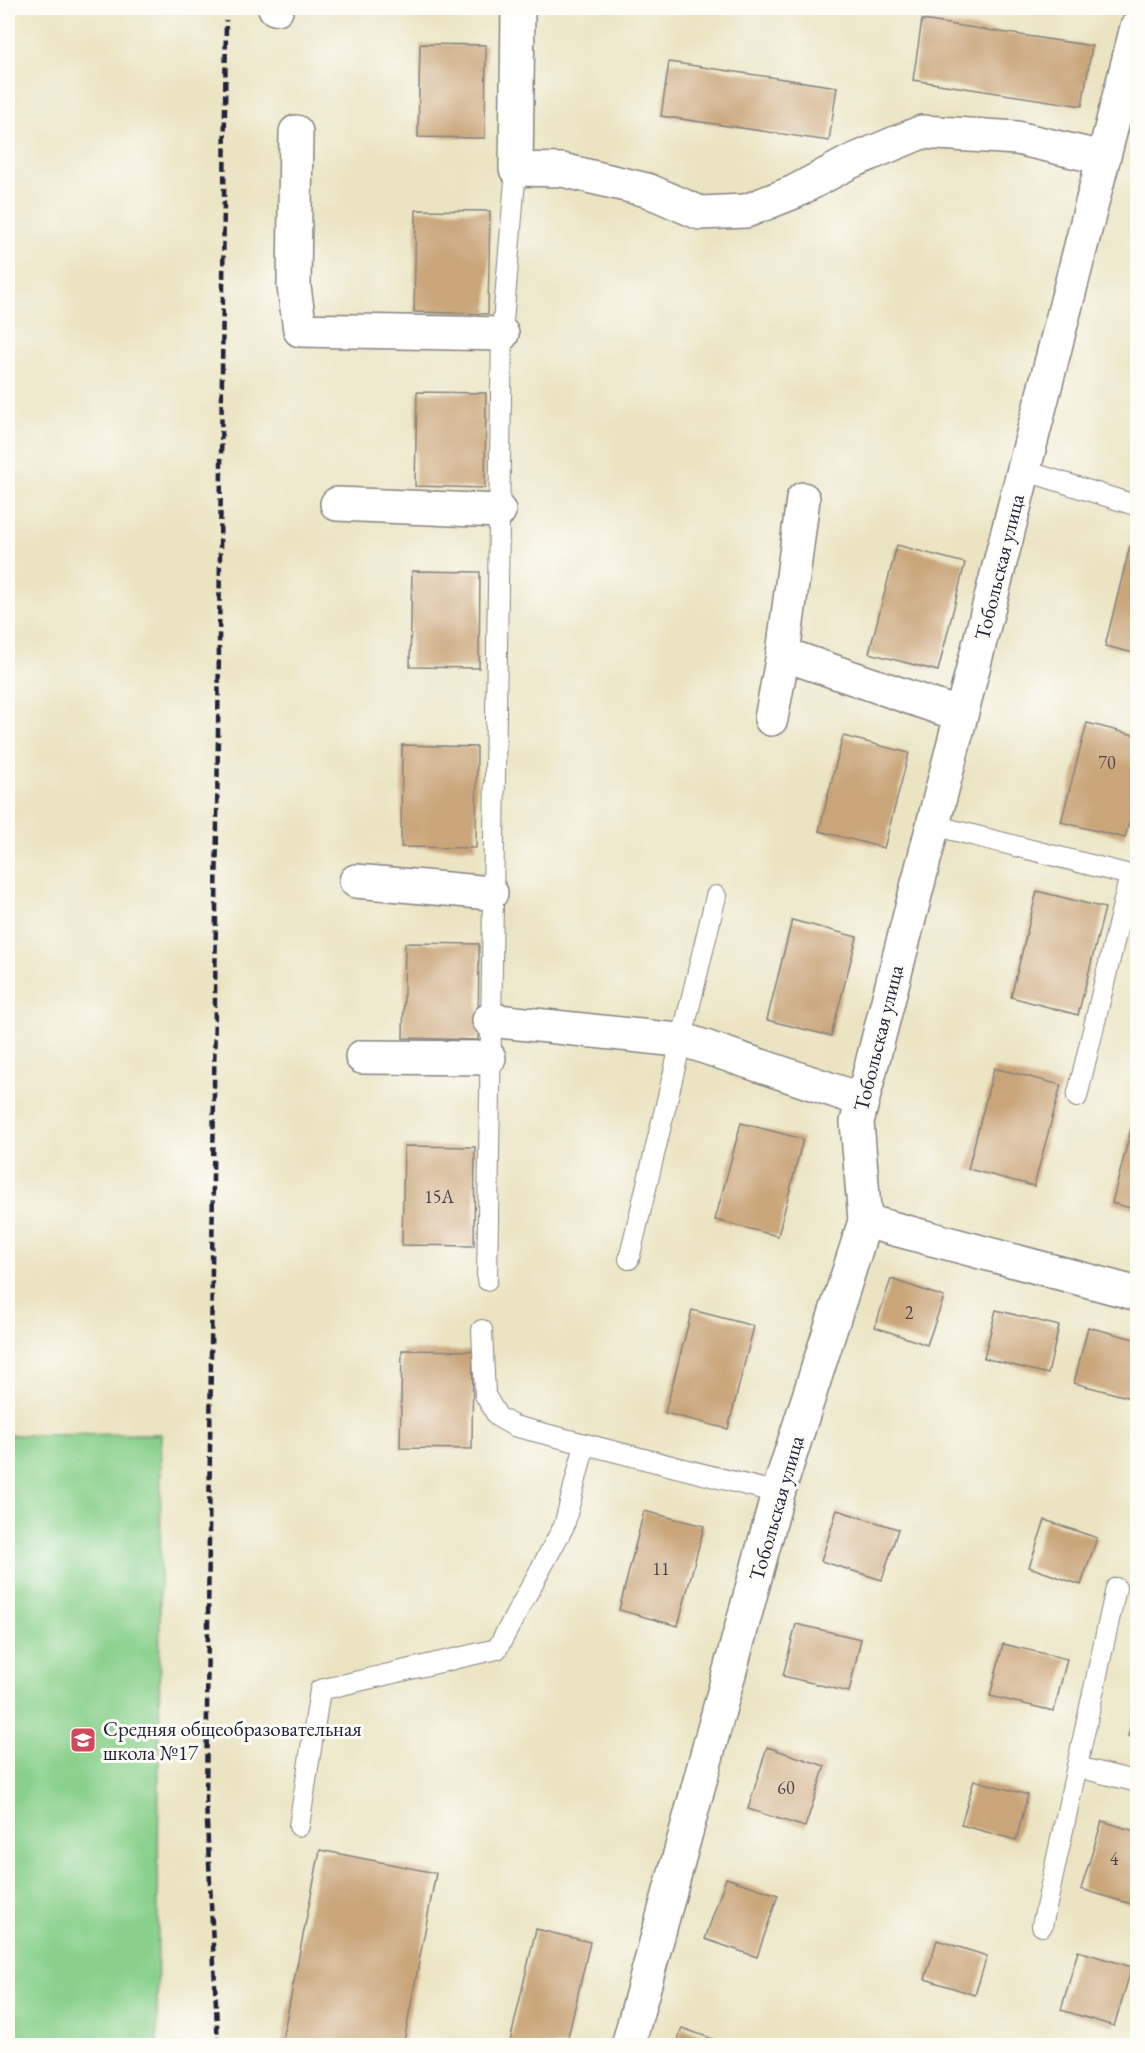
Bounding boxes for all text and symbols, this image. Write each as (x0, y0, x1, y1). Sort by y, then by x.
street label: Тобольская улица (968, 491, 1030, 643)
house number: 70 (1098, 751, 1116, 774)
street label: Тобольская улица (847, 962, 909, 1114)
house number: 15А (424, 1185, 454, 1208)
house number: 2 (905, 1301, 914, 1324)
street label: Тобольская улица (742, 1432, 810, 1584)
house number: 11 (652, 1557, 670, 1580)
place label: Средняя общеобразовательная школа №17 (103, 1715, 362, 1766)
school or university icon: Средняя общеобразовательная школа №17 (68, 1725, 98, 1755)
house number: 60 (777, 1776, 795, 1799)
house number: 4 (1110, 1847, 1119, 1870)

